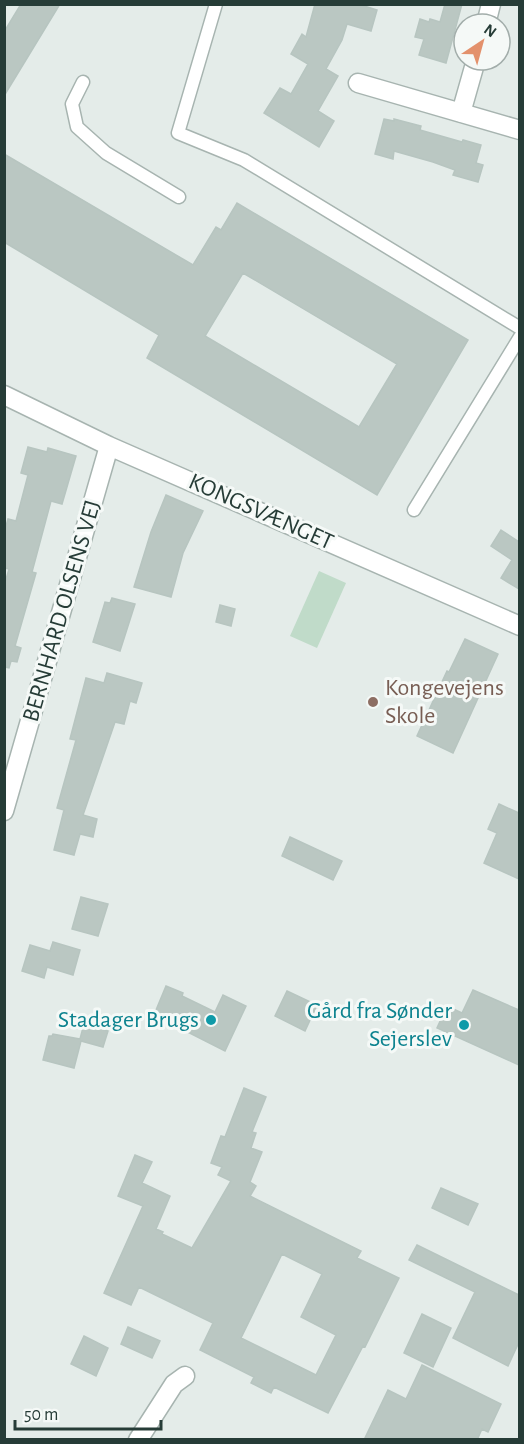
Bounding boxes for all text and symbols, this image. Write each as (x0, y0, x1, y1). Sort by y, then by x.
north arrow (452, 12, 512, 72)
text: N (481, 21, 499, 40)
street label: KONGSVÆNGET (185, 469, 337, 555)
street label: BERNHARD OLSENS VEJ (19, 497, 105, 725)
place label: Kongevejens Skole (385, 676, 504, 728)
marker: Kongevejens Skole (366, 695, 380, 709)
place label: Gård fra Sønder Sejerslev (307, 999, 452, 1051)
place label: Stadager Brugs (58, 1008, 199, 1032)
marker: Stadager Brugs (204, 1013, 218, 1027)
marker: Gård fra Sønder Sejerslev (457, 1018, 471, 1032)
scale bar (15, 1393, 160, 1431)
text: 50 m (24, 1406, 58, 1424)

